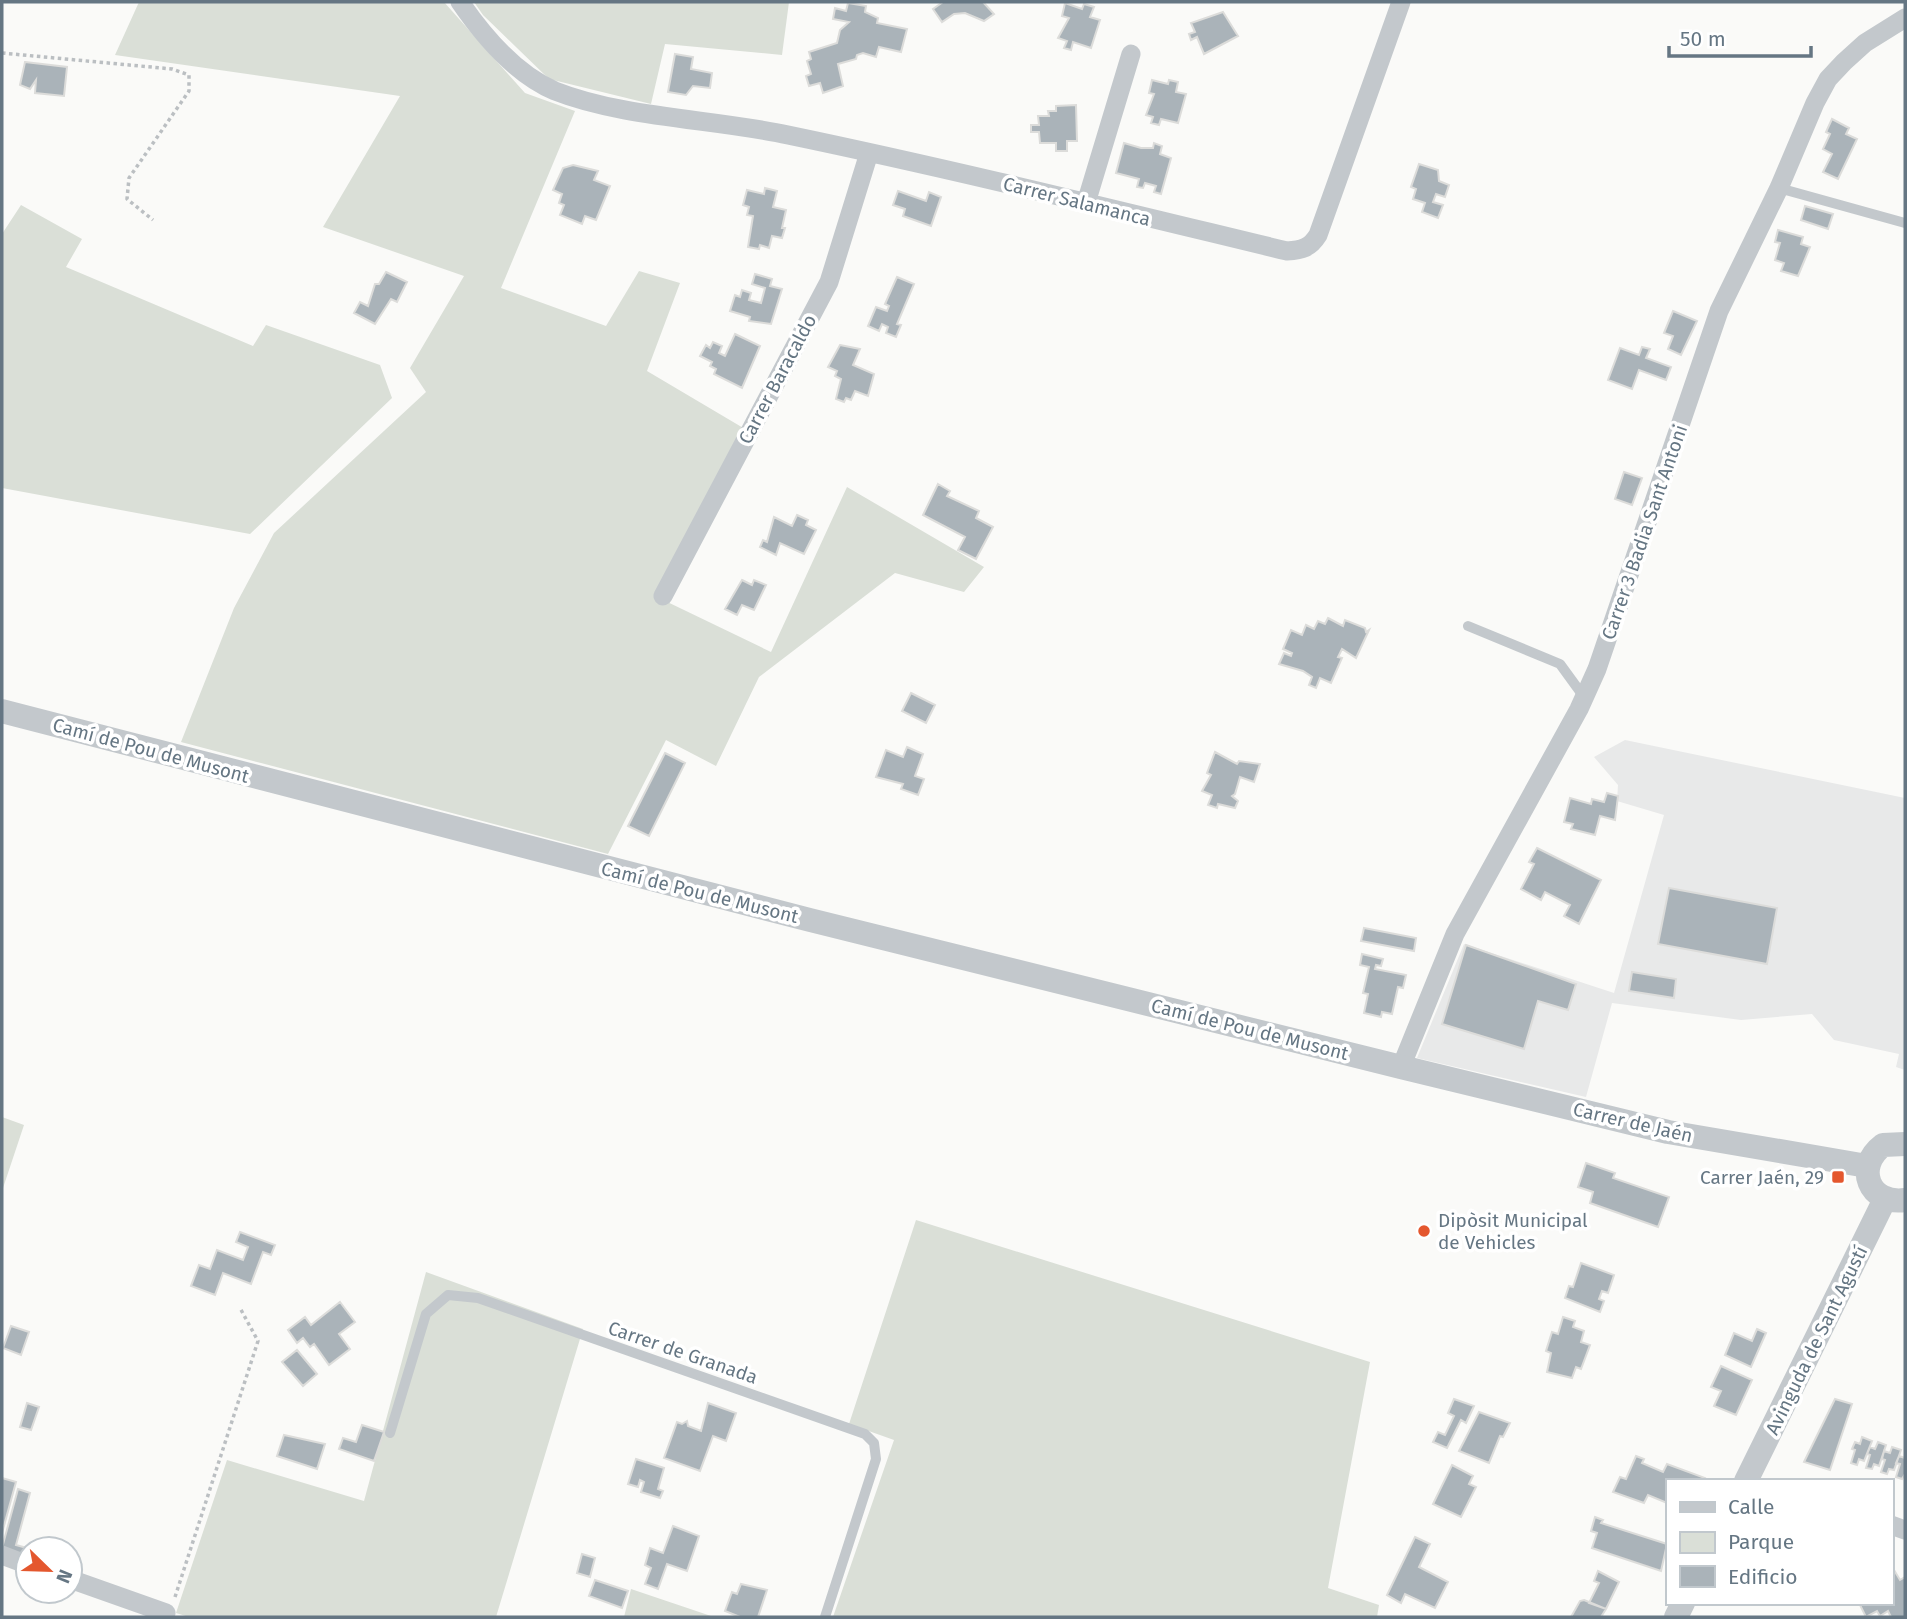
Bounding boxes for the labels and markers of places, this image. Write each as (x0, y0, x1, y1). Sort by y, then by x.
place label: Carrer Jaén, 29 (1700, 1166, 1824, 1189)
marker: Carrer Jaén, 29 (1830, 1169, 1846, 1185)
place label: Dipòsit Municipal de Vehicles (1438, 1209, 1588, 1254)
marker: Dipòsit Municipal de Vehicles (1416, 1223, 1432, 1239)

